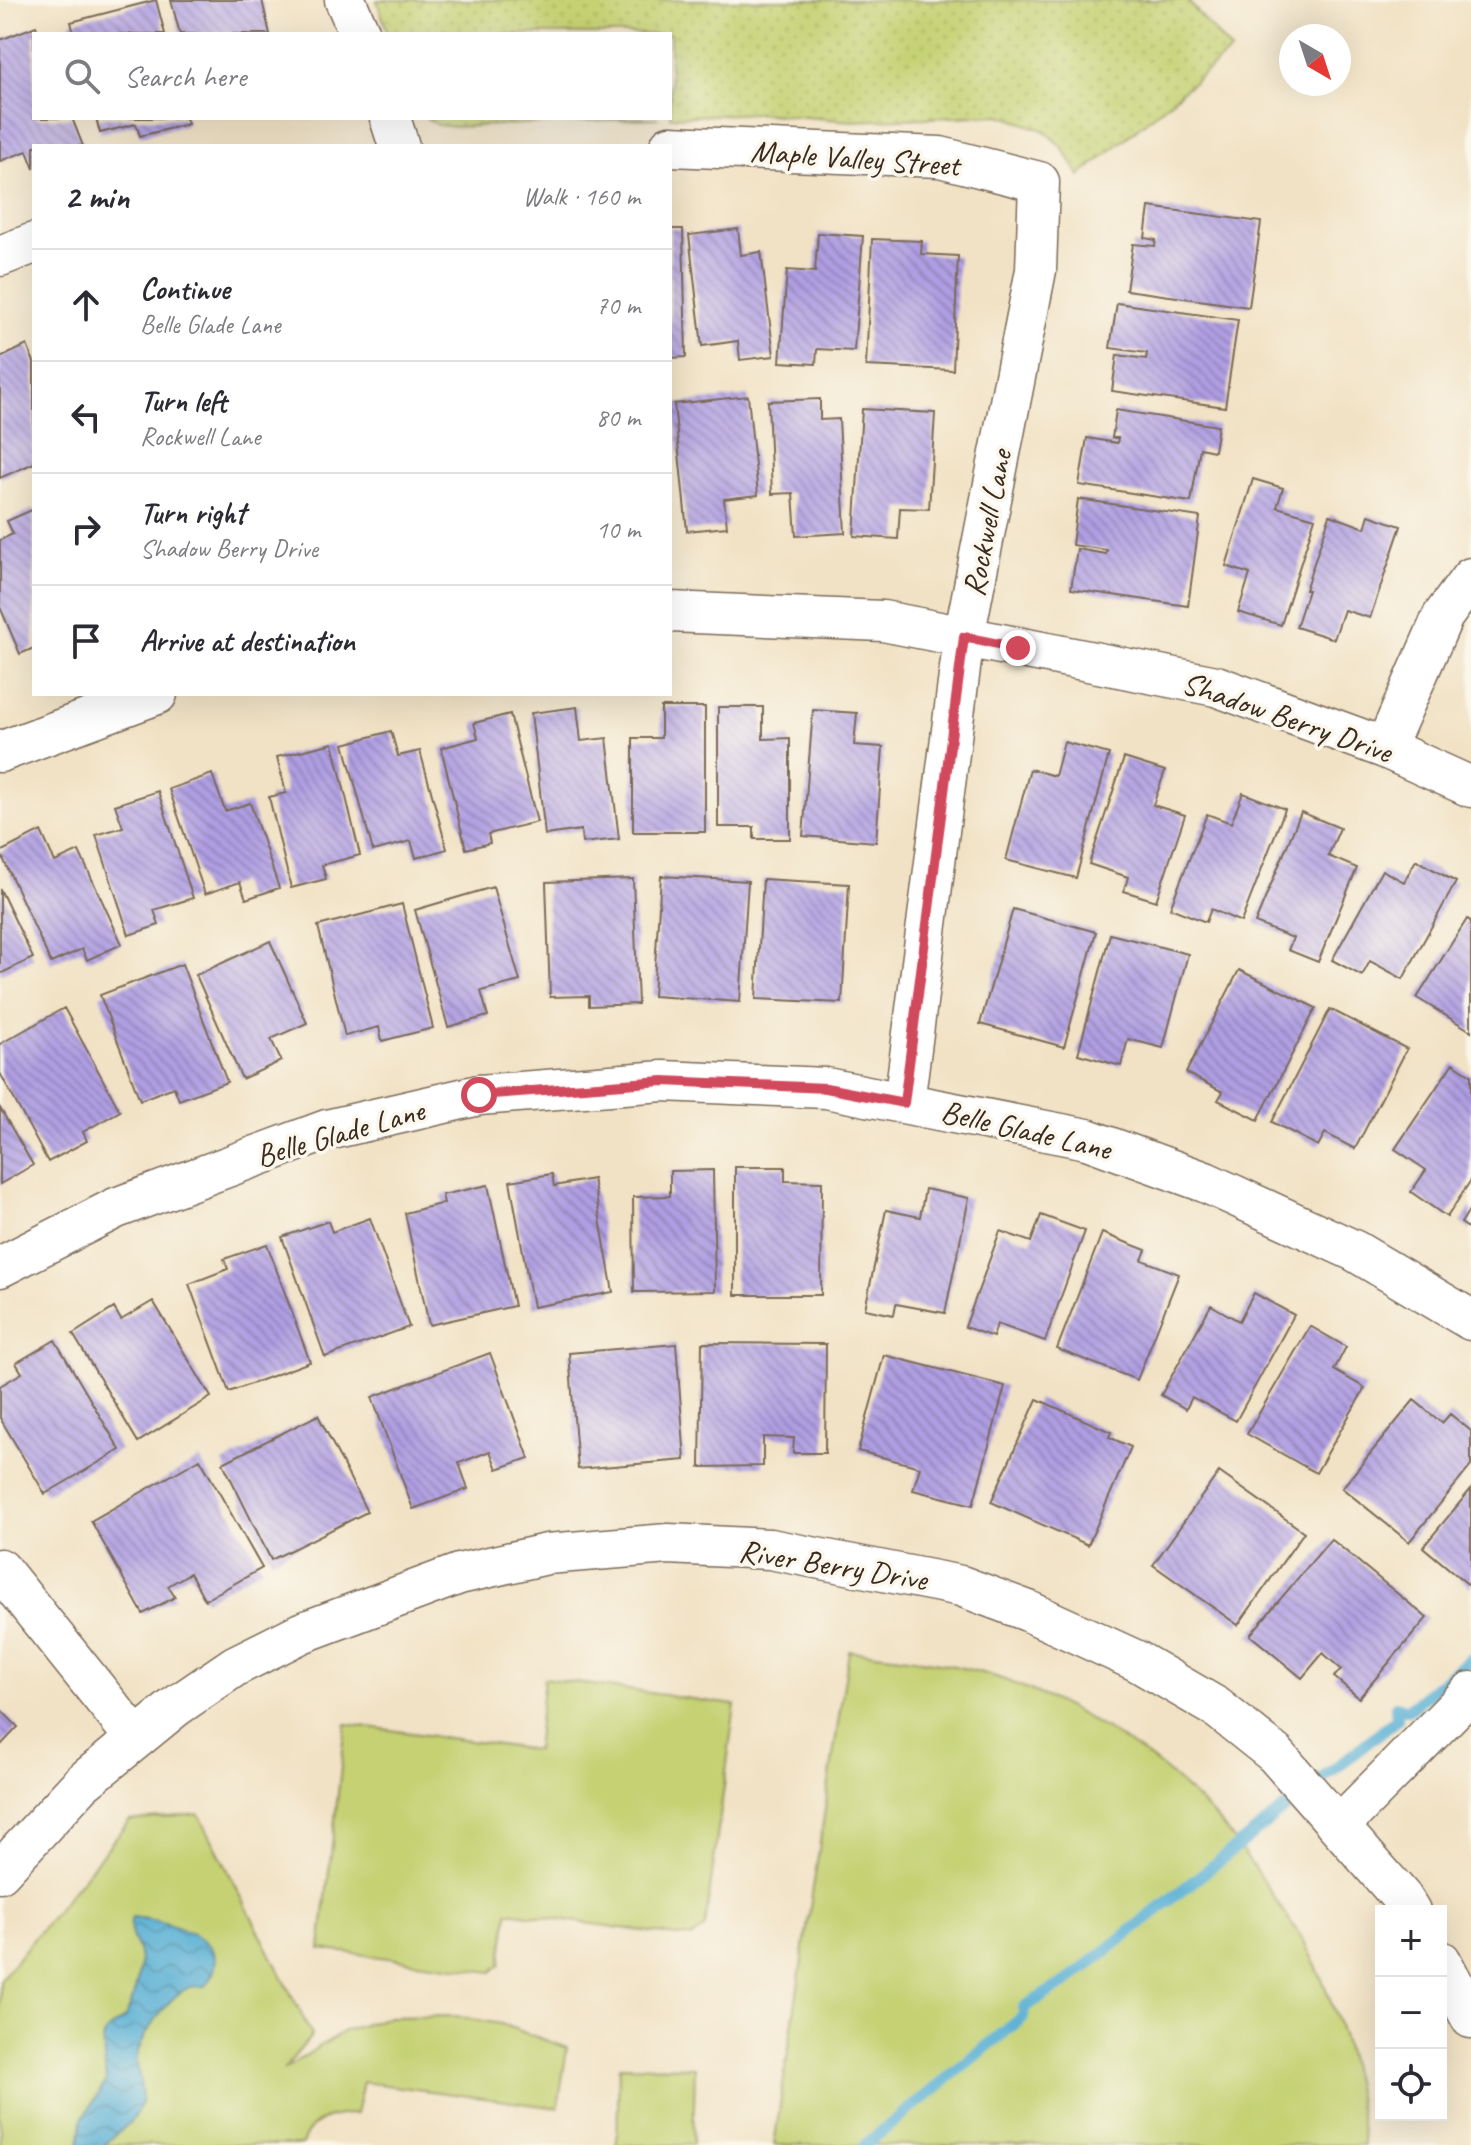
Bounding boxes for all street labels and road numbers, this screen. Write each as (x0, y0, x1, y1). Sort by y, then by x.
street label: Maple Valley Street (749, 130, 964, 186)
street label: Rockwell Lane (953, 444, 1022, 600)
street label: Shadow Berry Drive (1177, 662, 1400, 773)
street label: Belle Glade Lane (251, 1089, 431, 1177)
street label: Belle Glade Lane (937, 1091, 1117, 1170)
street label: River Berry Drive (736, 1530, 932, 1600)

